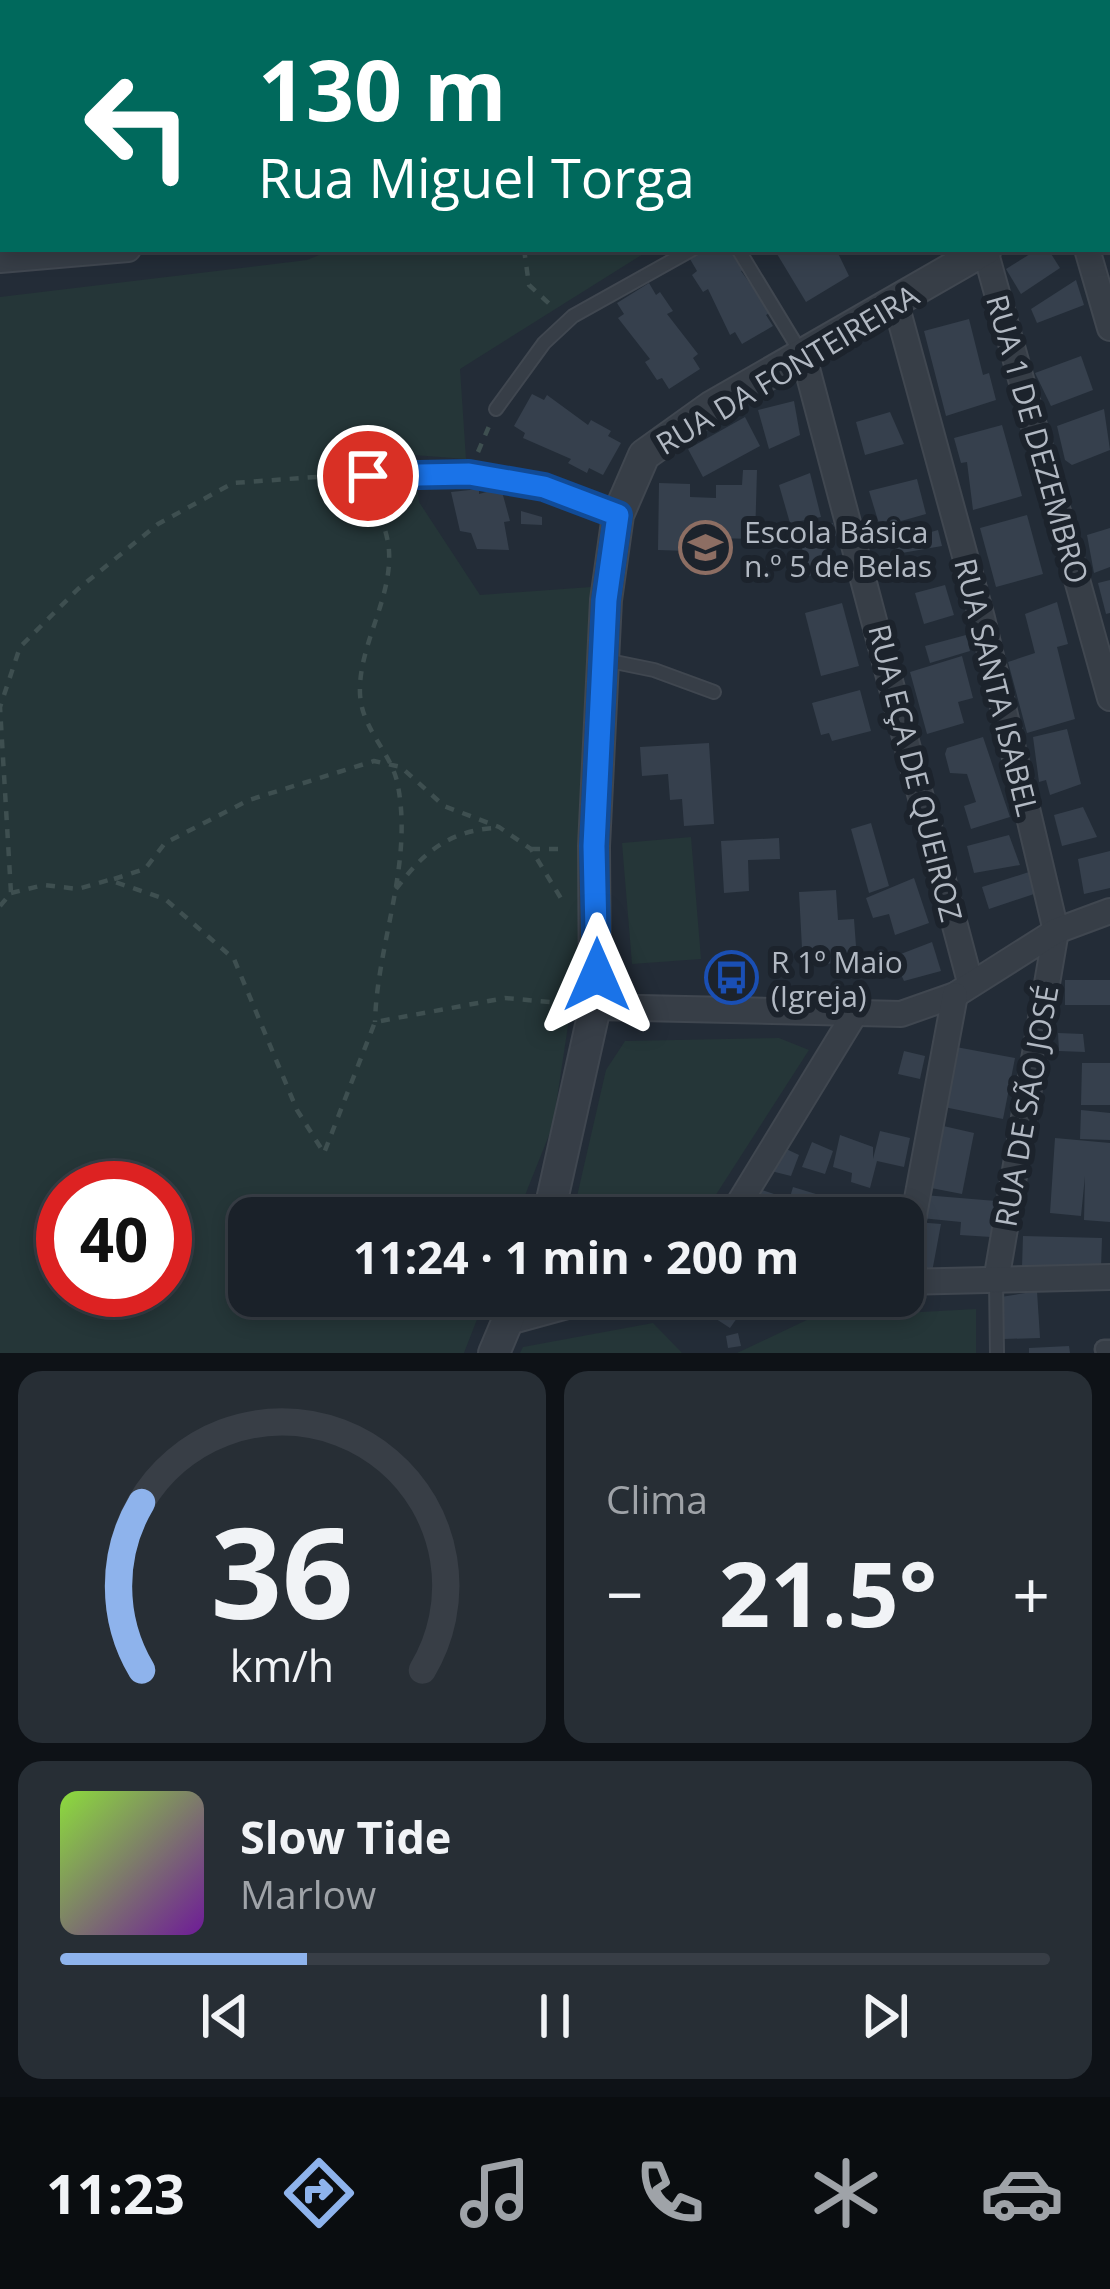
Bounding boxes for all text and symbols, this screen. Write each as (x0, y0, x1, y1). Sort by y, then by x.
text: 130 m (258, 31, 506, 146)
icon: left (60, 48, 216, 204)
text: Rua Miguel Torga (258, 140, 695, 214)
street label: RUA DA FONTEIREIRA (648, 274, 926, 464)
street label: RUA 1 DE DEZEMBRO (977, 290, 1099, 588)
pin (317, 425, 419, 527)
icon: arrive (335, 443, 401, 509)
place label: Escola Básica n.º 5 de Belas (744, 511, 932, 586)
school or university icon: Escola Básica n.º 5 de Belas (677, 520, 733, 576)
street label: RUA SANTA ISABEL (945, 554, 1049, 820)
street label: RUA EÇA DE QUEIROZ (859, 620, 973, 926)
position arrow (534, 912, 660, 1038)
place label: R 1º Maio (Igreja) (771, 941, 903, 1016)
bus stop icon: R 1º Maio (Igreja) (704, 950, 760, 1006)
street label: RUA DE SÃO JOSÉ (985, 982, 1067, 1230)
speed limit sign: 40 (36, 1161, 192, 1317)
text: 11:24 · 1 min · 200 m (353, 1226, 799, 1287)
text: Clima (606, 1472, 708, 1525)
text: 36 (211, 1486, 353, 1656)
text: 21.5° (719, 1531, 937, 1653)
text: − (606, 1548, 644, 1638)
text: + (1012, 1548, 1050, 1638)
text: km/h (230, 1636, 334, 1695)
text: Slow Tide (240, 1806, 451, 1867)
text: Marlow (240, 1867, 376, 1920)
icon: previous (192, 1983, 258, 2049)
icon: pause (522, 1983, 588, 2049)
icon: next (852, 1983, 918, 2049)
icon: directions (277, 2151, 361, 2235)
icon: music (453, 2151, 537, 2235)
icon: phone (628, 2151, 712, 2235)
icon: climate (804, 2151, 888, 2235)
icon: car (980, 2151, 1064, 2235)
text: 11:23 (46, 2156, 185, 2230)

